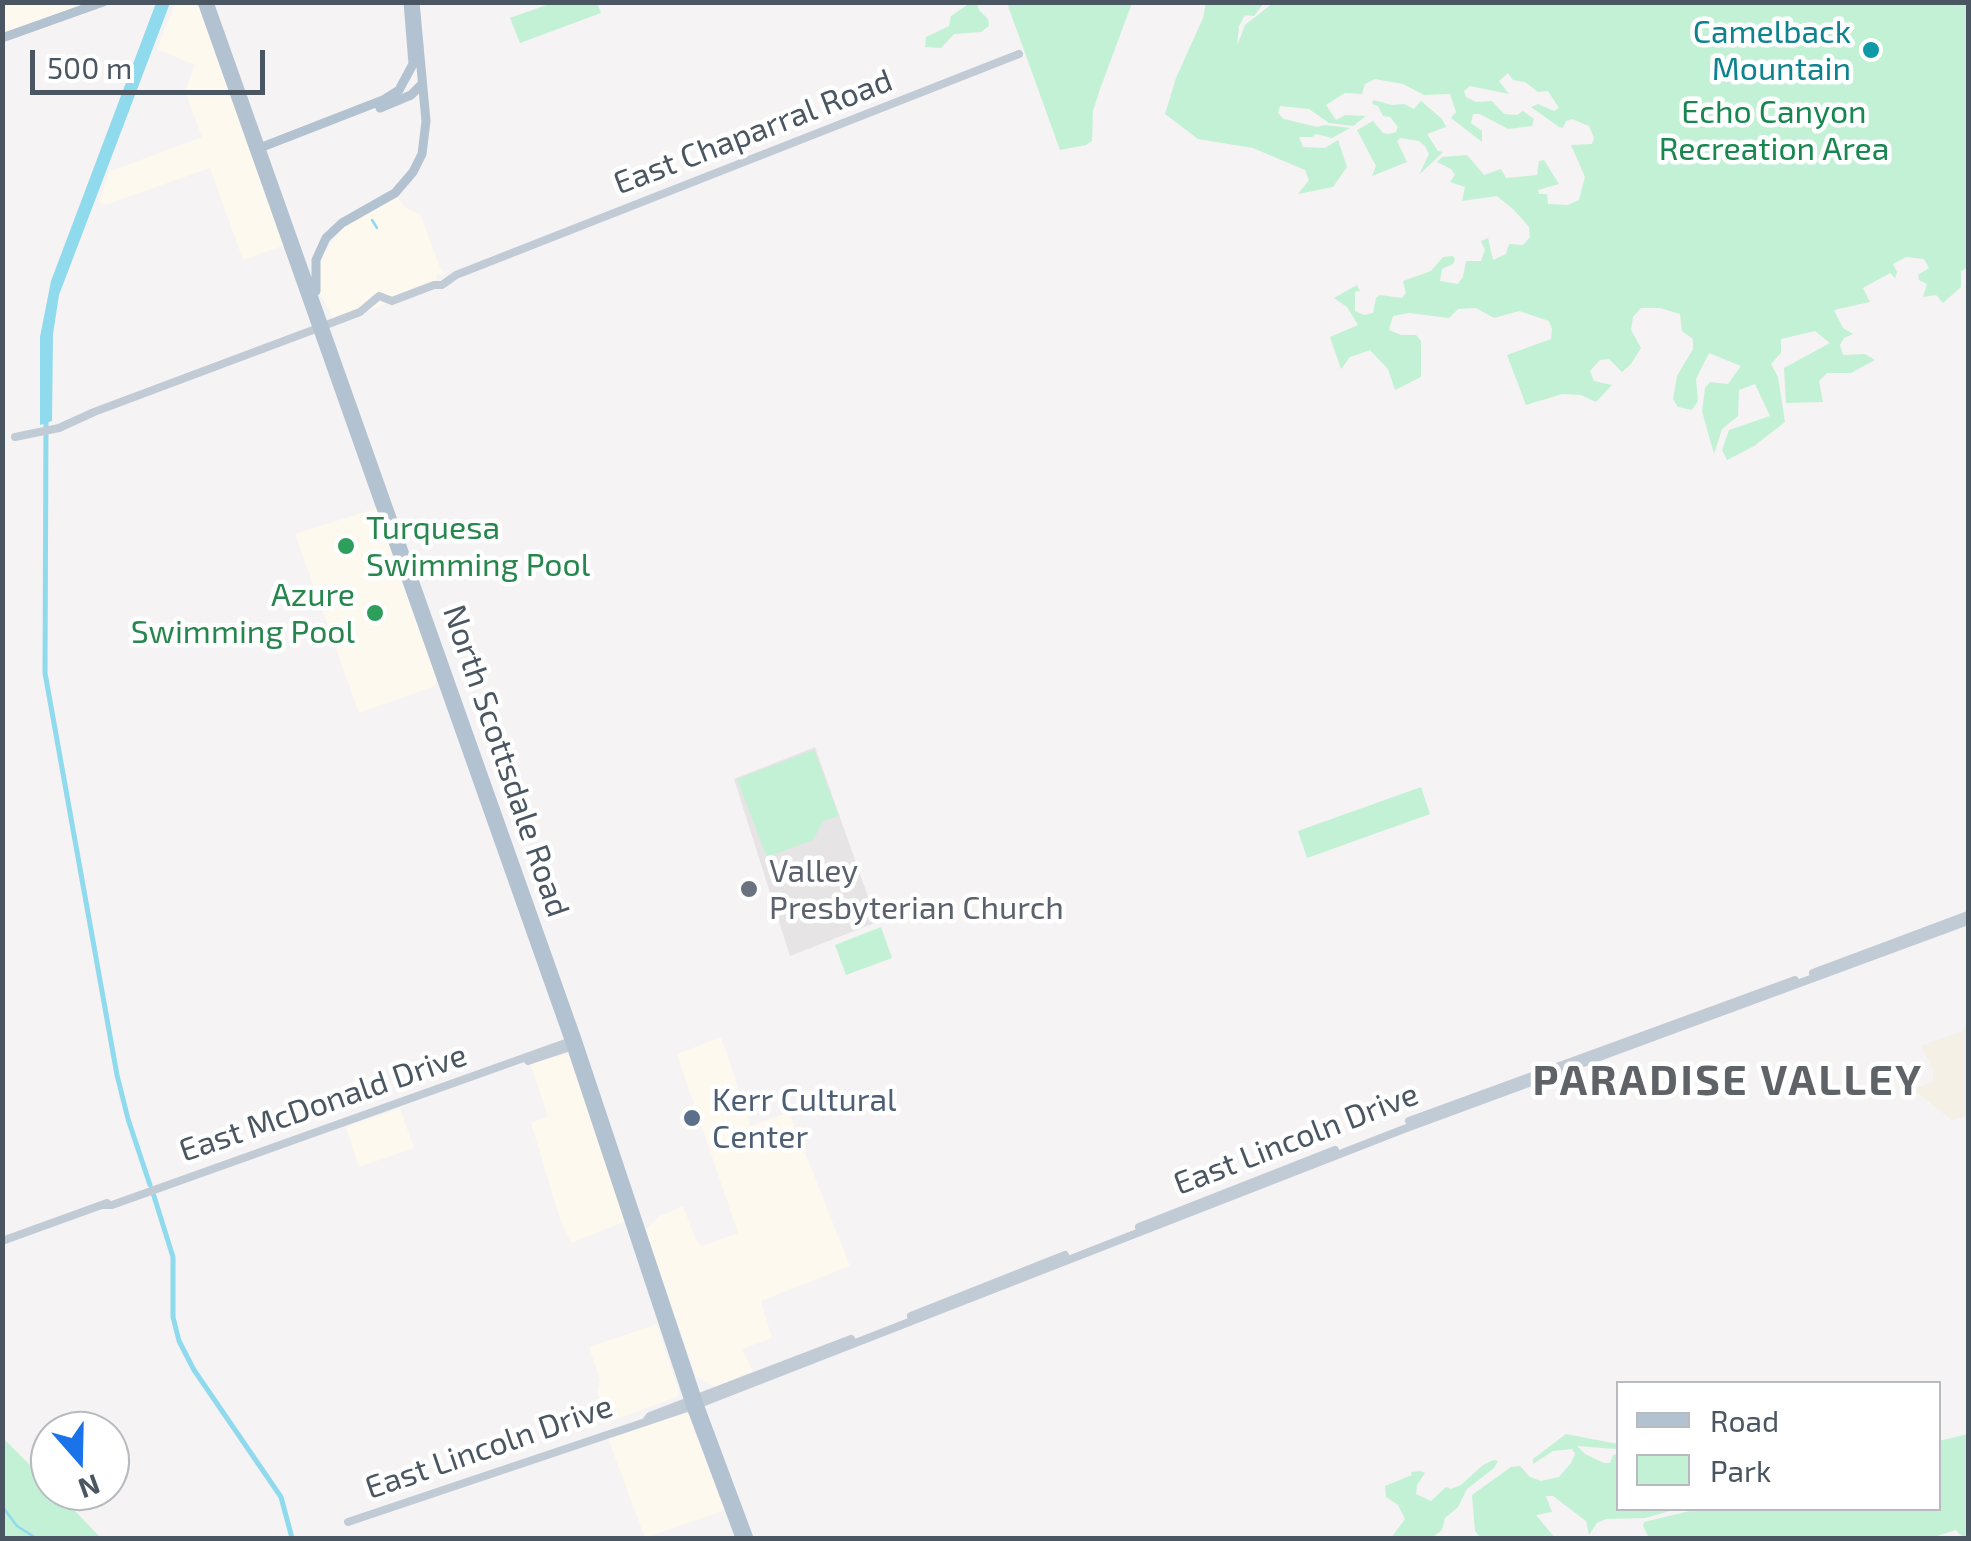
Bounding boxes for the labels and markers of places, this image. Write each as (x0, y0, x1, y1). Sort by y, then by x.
place label: Camelback Mountain (1693, 13, 1851, 88)
marker: Camelback Mountain (1860, 39, 1882, 61)
place label: Turquesa Swimming Pool (366, 509, 590, 584)
marker: Turquesa Swimming Pool (335, 535, 357, 557)
place label: Azure Swimming Pool (131, 576, 355, 651)
marker: Azure Swimming Pool (364, 602, 386, 624)
place label: Valley Presbyterian Church (769, 852, 1064, 927)
marker: Valley Presbyterian Church (738, 878, 760, 900)
place label: Kerr Cultural Center (712, 1081, 897, 1156)
marker: Kerr Cultural Center (681, 1107, 703, 1129)

